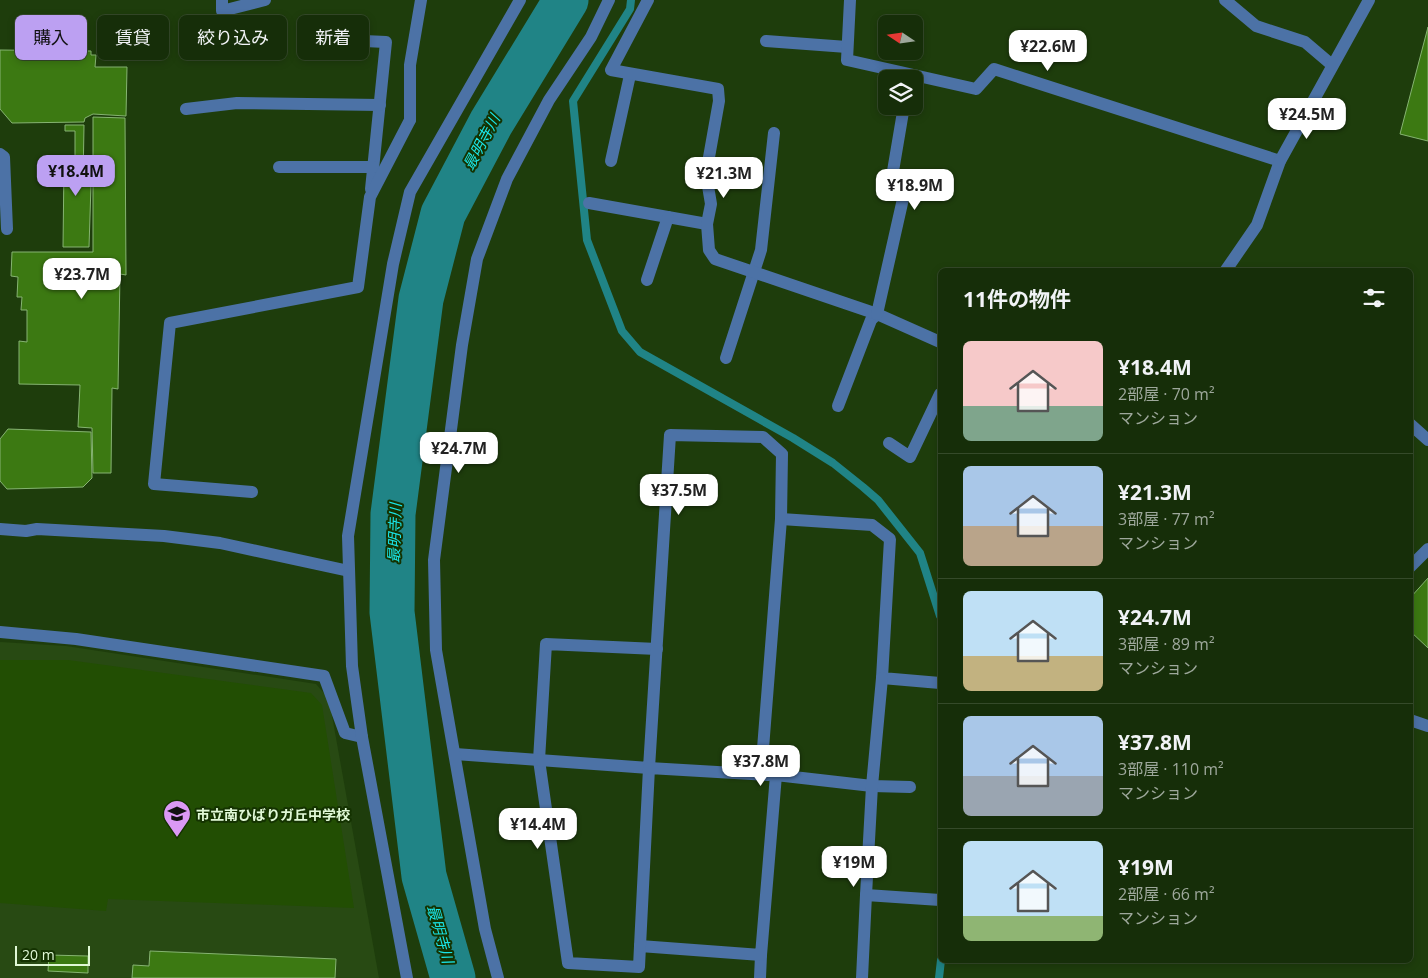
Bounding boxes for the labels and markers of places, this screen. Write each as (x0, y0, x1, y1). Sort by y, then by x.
pin: ¥22.6M (1007, 30, 1089, 72)
pin: ¥24.5M (1266, 98, 1348, 140)
pin: ¥18.4M (35, 154, 117, 197)
pin: ¥21.3M (683, 156, 765, 199)
pin: ¥18.9M (874, 168, 956, 211)
pin: ¥23.7M (41, 258, 123, 300)
pin: ¥24.7M (418, 432, 500, 474)
pin: ¥37.5M (638, 474, 720, 516)
pin: ¥37.8M (720, 744, 802, 787)
school or university icon: 市立南ひばりガ丘中学校 (162, 799, 192, 838)
place label: 市立南ひばりガ丘中学校 (196, 805, 350, 824)
pin: ¥14.4M (497, 808, 579, 850)
pin: ¥19M (824, 846, 884, 888)

